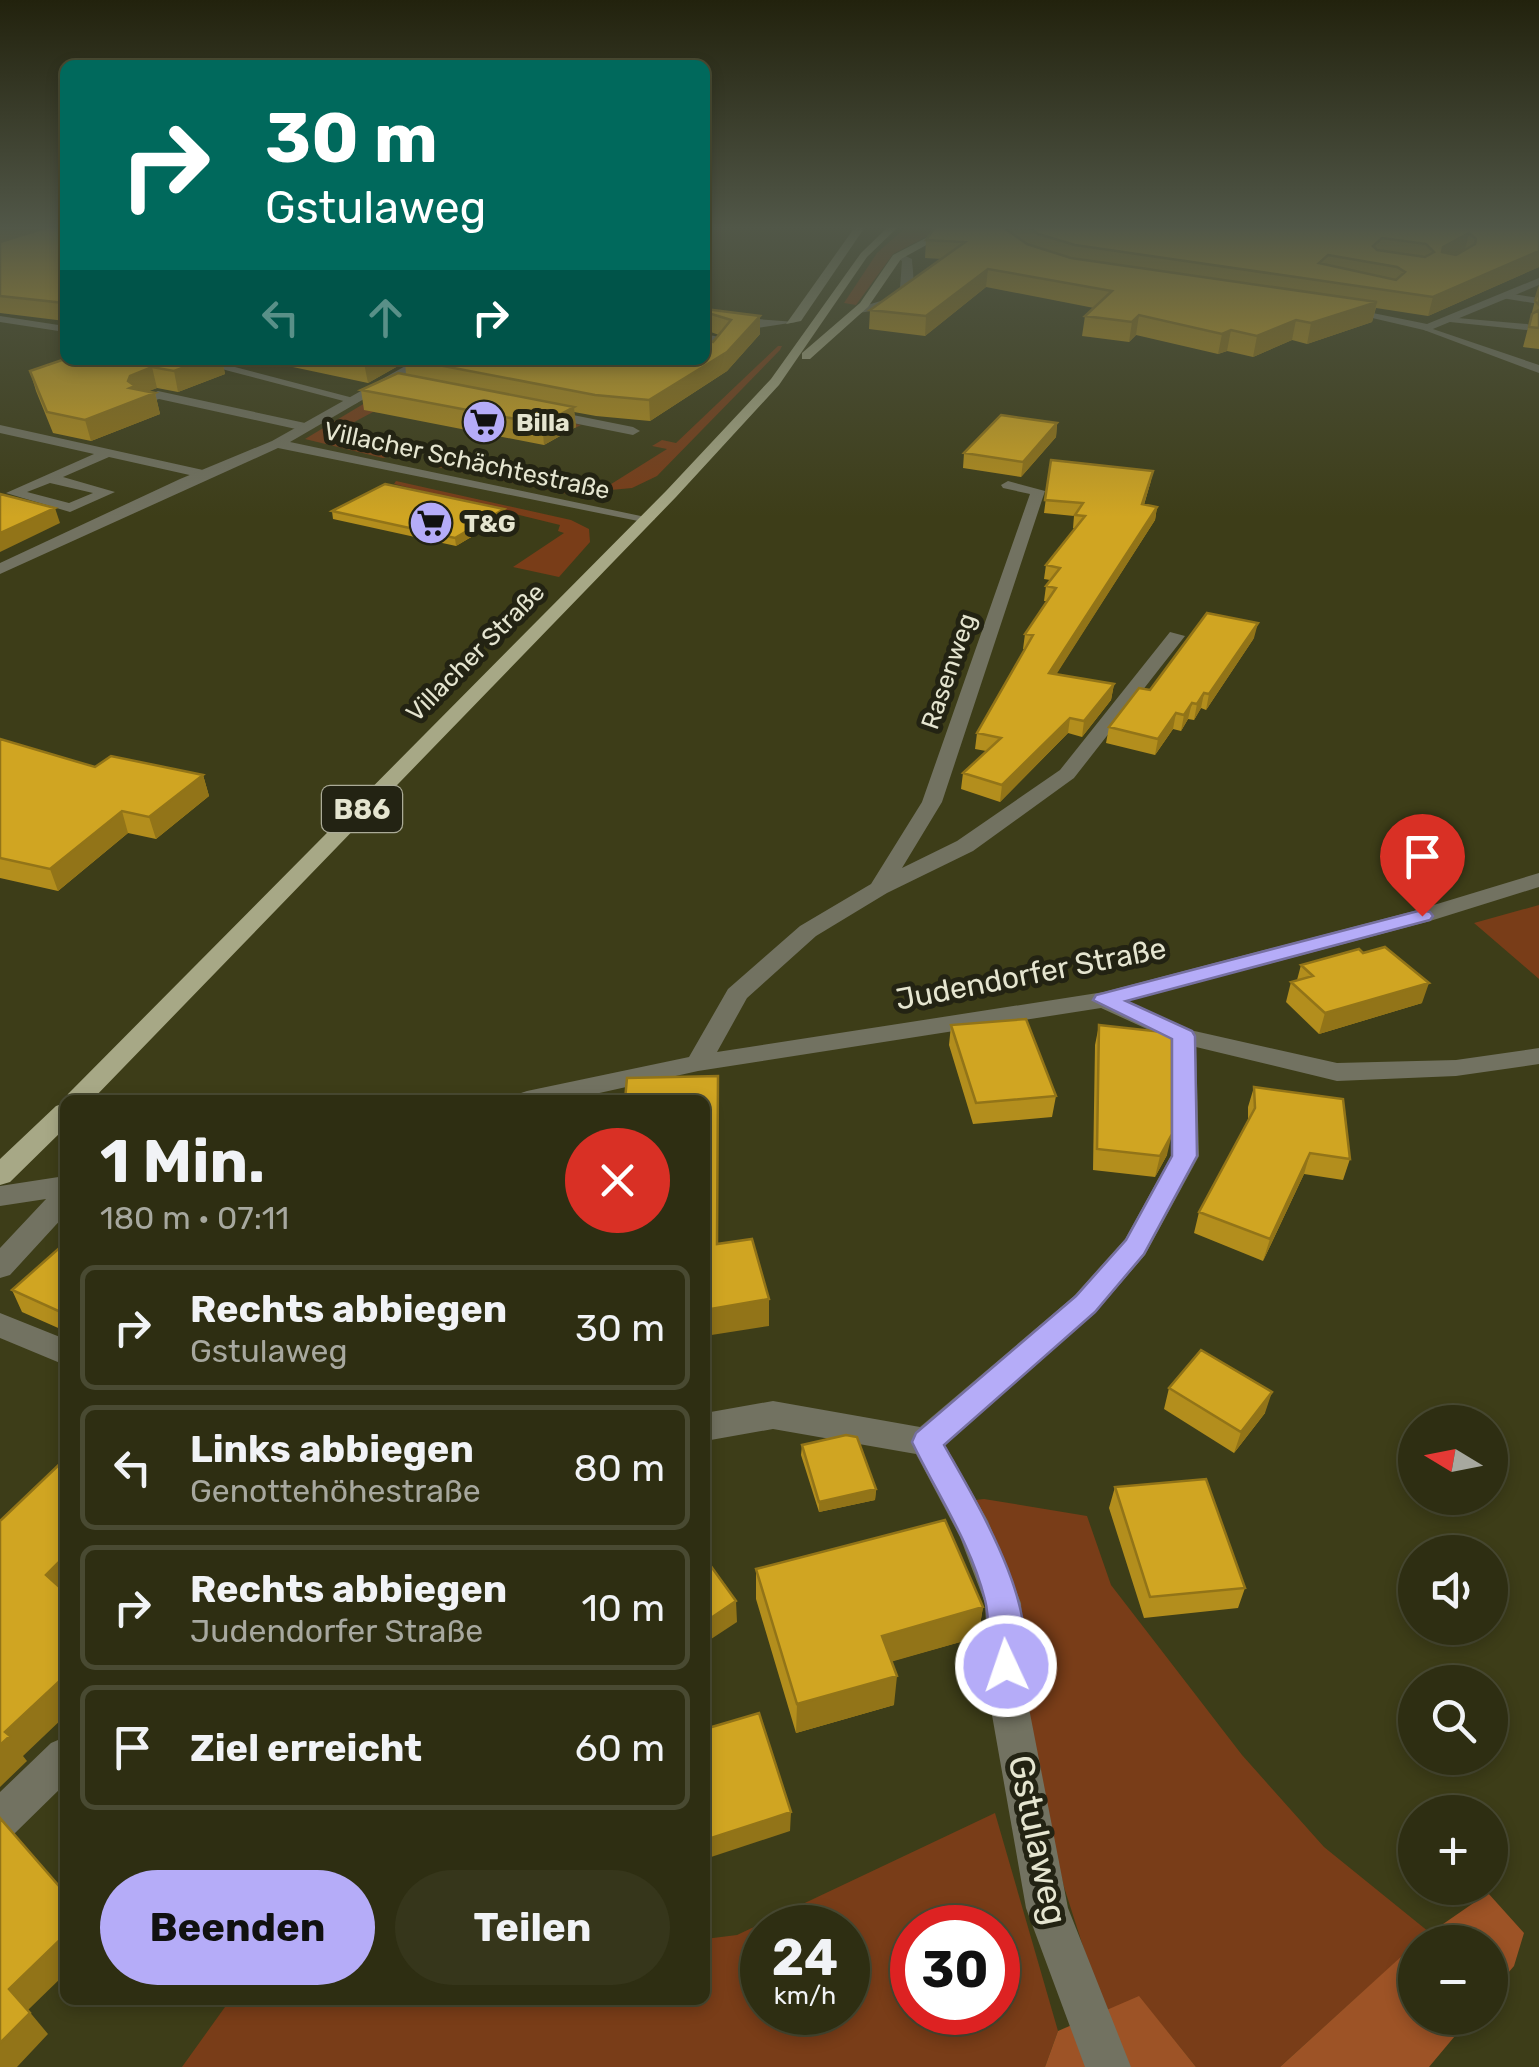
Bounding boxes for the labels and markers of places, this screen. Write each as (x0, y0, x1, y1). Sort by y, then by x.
supermarket icon: Billa (461, 399, 507, 445)
place label: Billa (516, 408, 570, 437)
supermarket icon: T&G (408, 500, 454, 546)
place label: T&G (464, 509, 516, 538)
pin (1380, 814, 1465, 917)

